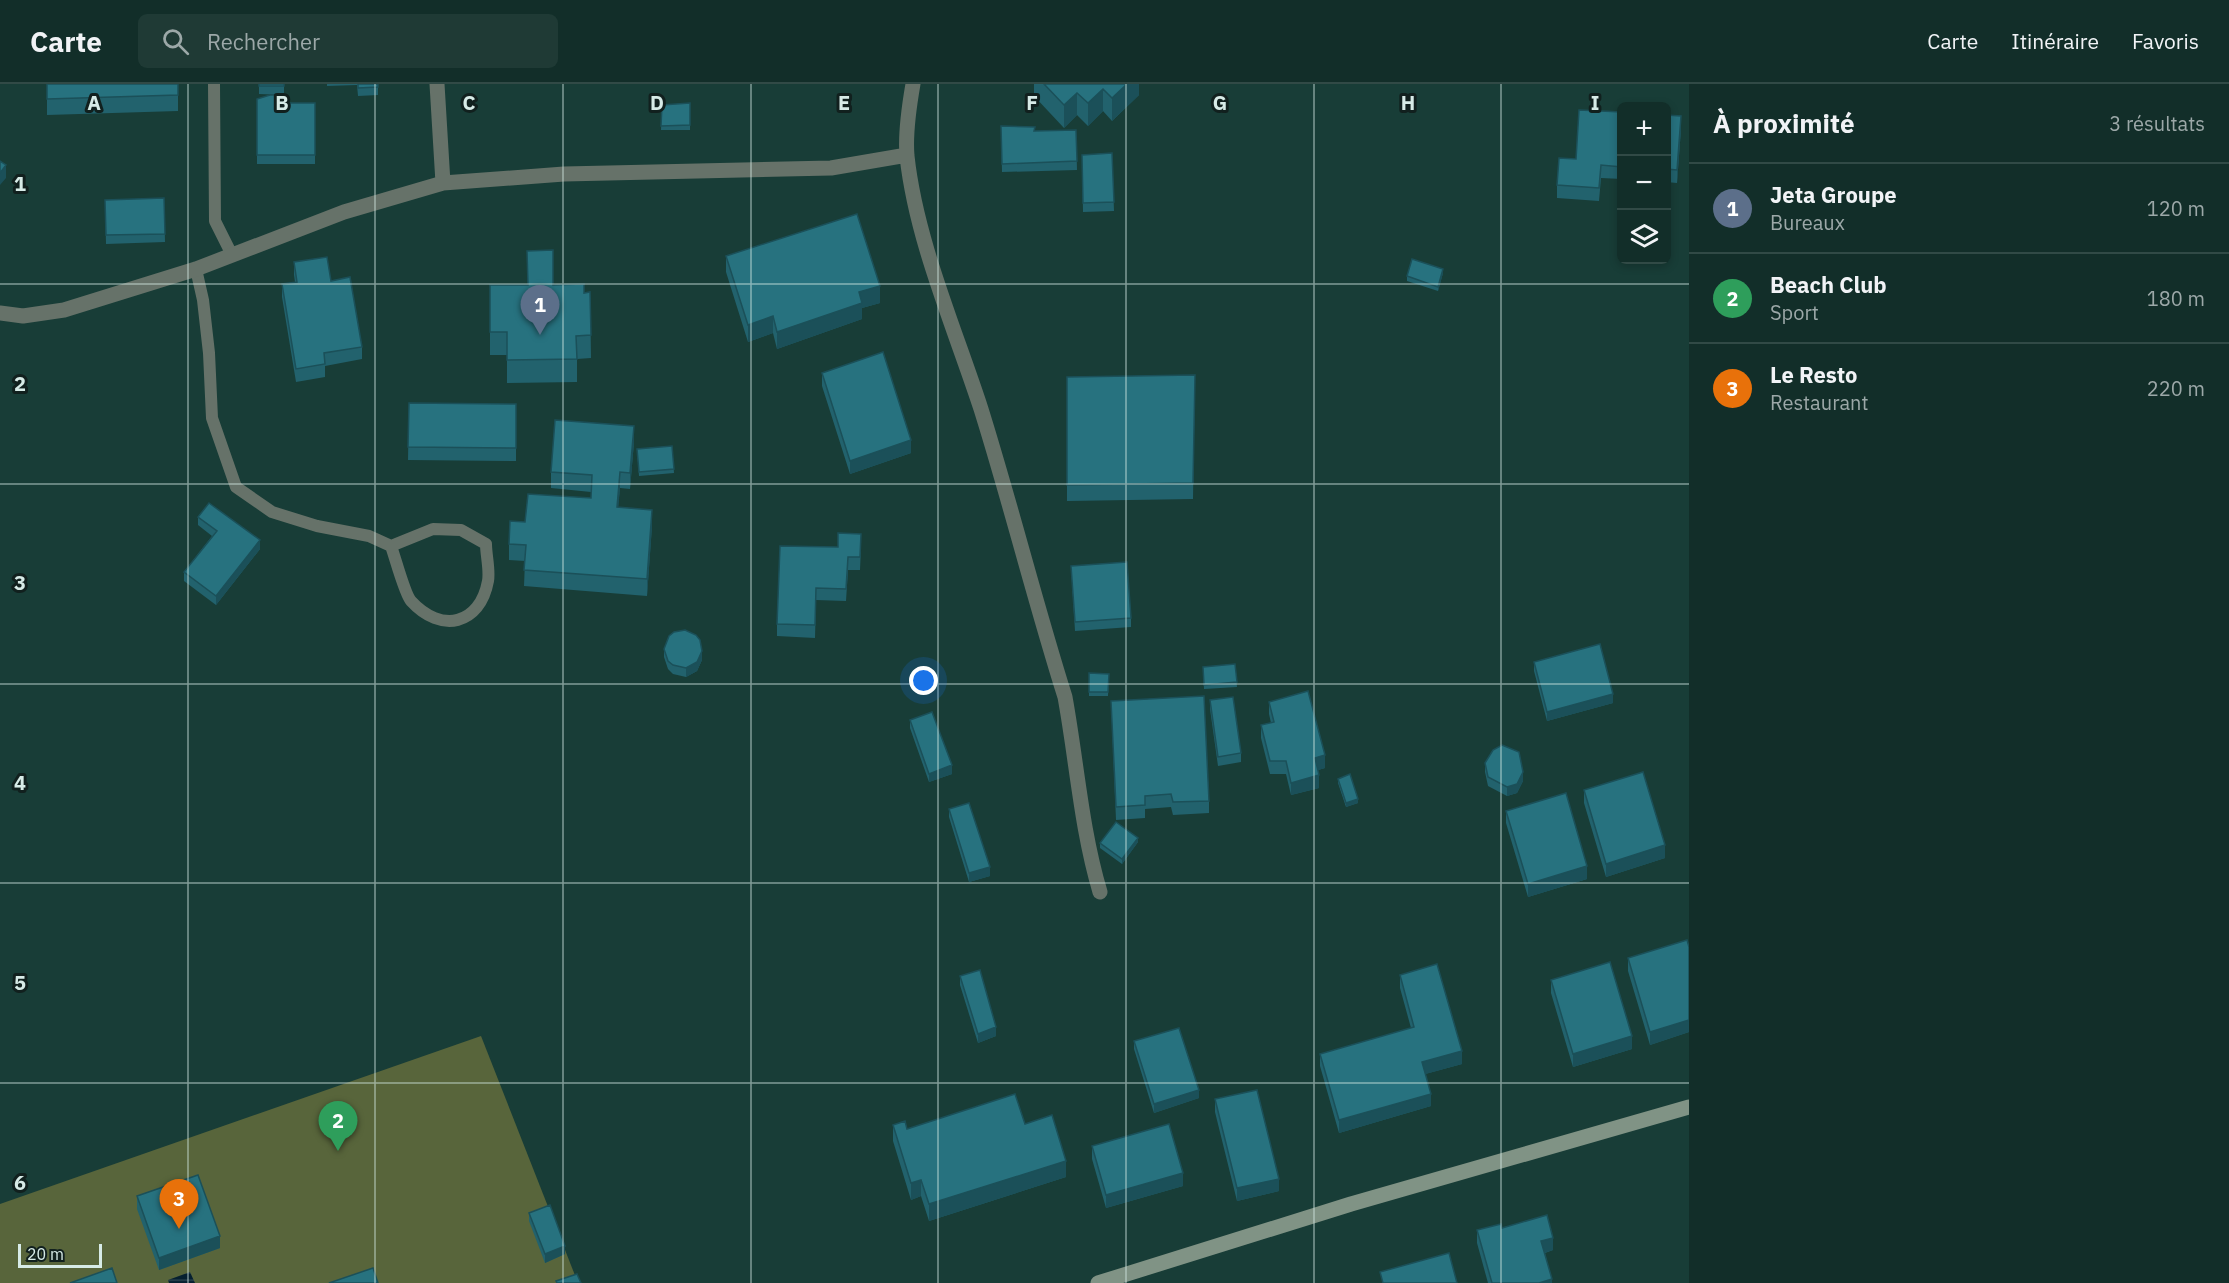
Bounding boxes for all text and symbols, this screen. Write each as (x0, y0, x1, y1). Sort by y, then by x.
search box (138, 14, 558, 68)
text: Carte (30, 23, 102, 60)
icon: search (159, 25, 192, 58)
text: Rechercher (207, 27, 320, 56)
text: Carte (1927, 27, 1978, 55)
text: Itinéraire (2011, 27, 2099, 55)
text: Favoris (2132, 27, 2199, 55)
text: A (87, 89, 101, 116)
text: B (275, 89, 289, 116)
text: C (462, 89, 476, 116)
text: D (650, 89, 664, 116)
text: E (838, 89, 850, 116)
text: F (1026, 89, 1038, 116)
text: G (1213, 89, 1227, 116)
text: H (1401, 89, 1415, 116)
text: I (1591, 89, 1599, 116)
map controls (1617, 102, 1671, 264)
button: + (1617, 102, 1671, 156)
text: À proximité (1713, 106, 1855, 140)
text: 3 résultats (2109, 110, 2205, 137)
button: − (1617, 156, 1671, 210)
text: 1 (14, 170, 26, 197)
text: Jeta Groupe (1770, 180, 1897, 209)
text: 1 (1727, 195, 1739, 222)
text: 120 m (2147, 195, 2205, 222)
text: Bureaux (1770, 209, 1845, 236)
button: layers (1617, 210, 1671, 264)
text: Beach Club (1770, 270, 1887, 299)
text: 2 (1727, 285, 1739, 312)
text: 180 m (2147, 285, 2205, 312)
pin: 1 (520, 286, 560, 335)
text: Sport (1770, 299, 1819, 326)
text: Le Resto (1770, 360, 1858, 389)
text: 2 (14, 370, 26, 397)
text: 3 (1727, 375, 1739, 402)
text: 220 m (2147, 375, 2205, 402)
text: Restaurant (1770, 389, 1868, 416)
text: 3 (14, 569, 26, 596)
your location (909, 666, 938, 695)
text: 4 (14, 769, 26, 796)
text: 5 (14, 969, 26, 996)
pin: 2 (318, 1102, 358, 1151)
text: 6 (14, 1169, 26, 1196)
pin: 3 (160, 1180, 198, 1229)
scale bar (18, 1241, 102, 1268)
text: 20 m (27, 1244, 64, 1264)

